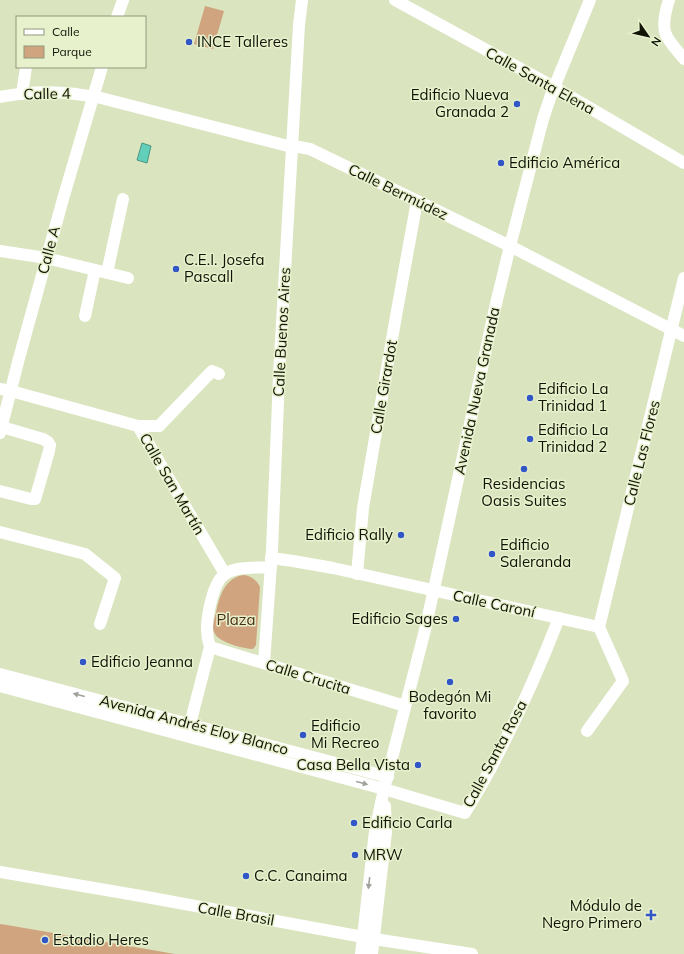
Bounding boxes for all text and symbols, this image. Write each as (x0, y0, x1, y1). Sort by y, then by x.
legend (16, 16, 146, 68)
north arrow (628, 16, 668, 56)
text: Calle (52, 24, 79, 39)
place label: INCE Talleres (197, 32, 288, 51)
text: N (648, 34, 664, 49)
marker: INCE Talleres (184, 37, 194, 47)
street label: Calle Santa Elena (482, 43, 598, 118)
text: Parque (52, 44, 92, 59)
street label: Calle 4 (23, 84, 71, 103)
place label: Edificio Nueva Granada 2 (411, 85, 509, 121)
marker: Edificio Nueva Granada 2 (512, 99, 522, 109)
place label: Edificio América (509, 153, 620, 172)
marker: Edificio América (496, 158, 506, 168)
street label: Calle Bermúdez (345, 159, 451, 224)
street label: Calle A (33, 224, 64, 276)
place label: C.E.I. Josefa Pascall (184, 250, 265, 286)
marker: C.E.I. Josefa Pascall (171, 264, 181, 274)
street label: Calle Buenos Aires (269, 267, 294, 397)
street label: Avenida Nueva Granada (449, 305, 504, 476)
street label: Calle Girardot (366, 338, 401, 435)
place label: Edificio La Trinidad 1 (538, 379, 609, 415)
marker: Edificio La Trinidad 1 (525, 393, 535, 403)
street label: Calle Las Flores (619, 398, 664, 508)
place label: Edificio La Trinidad 2 (538, 420, 609, 456)
street label: Calle San Martín (136, 429, 209, 538)
marker: Edificio La Trinidad 2 (525, 434, 535, 444)
marker: Residencias Oasis Suites (519, 464, 529, 474)
place label: Residencias Oasis Suites (481, 474, 567, 510)
place label: Edificio Rally (305, 525, 393, 544)
marker: Edificio Rally (396, 530, 406, 540)
place label: Edificio Saleranda (500, 535, 571, 571)
marker: Edificio Saleranda (487, 549, 497, 559)
street label: Calle Caroní (451, 586, 538, 622)
place label: Edificio Sages (352, 609, 448, 628)
park label: Plaza (216, 610, 256, 629)
marker: Edificio Sages (451, 614, 461, 624)
place label: Edificio Jeanna (91, 652, 193, 671)
street label: Calle Crucita (263, 655, 353, 698)
marker: Edificio Jeanna (78, 657, 88, 667)
marker: Bodegón Mi favorito (445, 677, 455, 687)
place label: Bodegón Mi favorito (409, 687, 491, 723)
street label: Avenida Andrés Eloy Blanco (98, 690, 291, 759)
one-way arrow (73, 692, 85, 698)
street label: Calle Santa Rosa (458, 697, 531, 811)
place label: Edificio Mi Recreo (311, 716, 379, 752)
marker: Edificio Mi Recreo (298, 730, 308, 740)
place label: Casa Bella Vista (297, 755, 410, 774)
marker: Casa Bella Vista (413, 760, 423, 770)
one-way arrow (357, 780, 369, 786)
place label: Edificio Carla (362, 813, 452, 832)
marker: Edificio Carla (349, 818, 359, 828)
place label: MRW (363, 845, 403, 864)
marker: MRW (350, 850, 360, 860)
place label: C.C. Canaima (254, 866, 348, 885)
marker: C.C. Canaima (241, 871, 251, 881)
one-way arrow (366, 877, 372, 889)
place label: Módulo de Negro Primero (542, 896, 642, 932)
street label: Calle Brasil (196, 897, 276, 930)
marker: Módulo de Negro Primero (645, 909, 657, 921)
place label: Estadio Heres (53, 930, 149, 949)
marker: Estadio Heres (40, 935, 50, 945)

